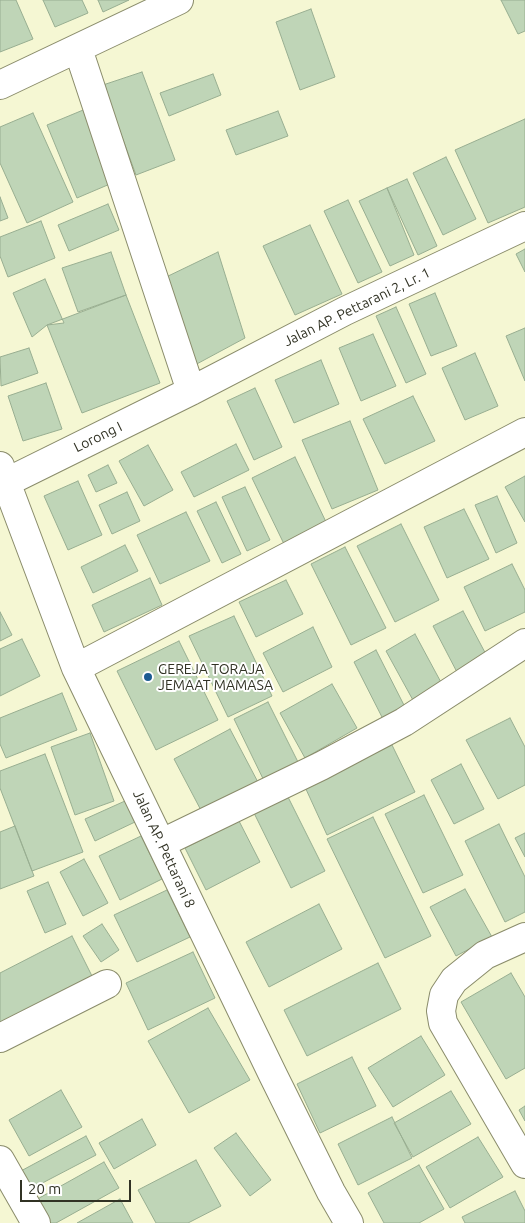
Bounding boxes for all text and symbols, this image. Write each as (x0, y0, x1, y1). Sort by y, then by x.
street label: Jalan AP. Pettarani 2, Lr. 1 (281, 264, 433, 350)
street label: Lorong I (71, 418, 125, 456)
place label: GEREJA TORAJA JEMAAT MAMASA (158, 661, 273, 694)
marker: GEREJA TORAJA JEMAAT MAMASA (142, 671, 154, 683)
street label: Jalan AP. Pettarani 8 (129, 787, 199, 911)
scale bar (22, 1170, 134, 1202)
text: 20 m (28, 1180, 61, 1197)

